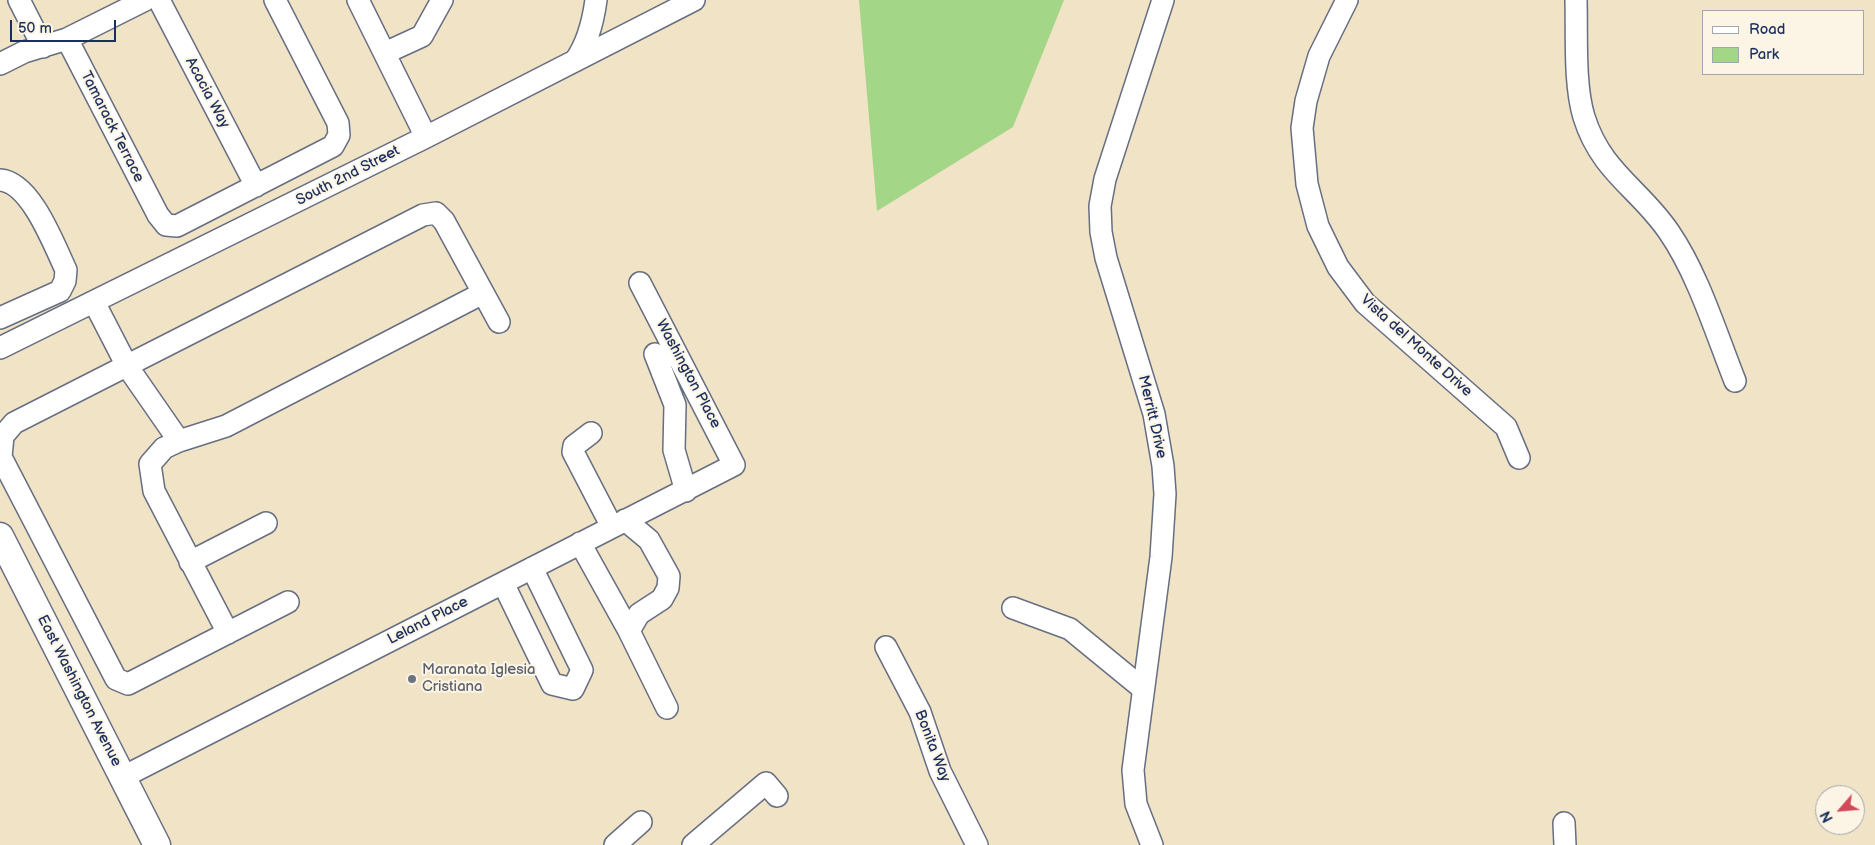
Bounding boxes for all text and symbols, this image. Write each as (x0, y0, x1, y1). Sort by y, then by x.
scale bar (12, 10, 119, 42)
legend (1702, 10, 1865, 75)
text: 50 m (18, 19, 52, 38)
text: Road (1749, 20, 1785, 39)
text: Park (1749, 45, 1779, 64)
street label: Acacia Way (181, 55, 233, 131)
street label: Tamarack Terrace (76, 69, 148, 185)
street label: South 2nd Street (293, 142, 403, 210)
street label: Vista del Monte Drive (1356, 291, 1476, 401)
street label: Washington Place (652, 316, 724, 432)
street label: Merritt Drive (1134, 374, 1170, 460)
street label: Leland Place (385, 593, 471, 649)
street label: East Washington Avenue (33, 612, 125, 770)
place label: Maranata Iglesia Cristiana (422, 661, 536, 696)
marker: Maranata Iglesia Cristiana (406, 673, 418, 685)
street label: Bonita Way (910, 708, 954, 784)
north arrow (1815, 785, 1865, 835)
text: N (1817, 808, 1837, 825)

